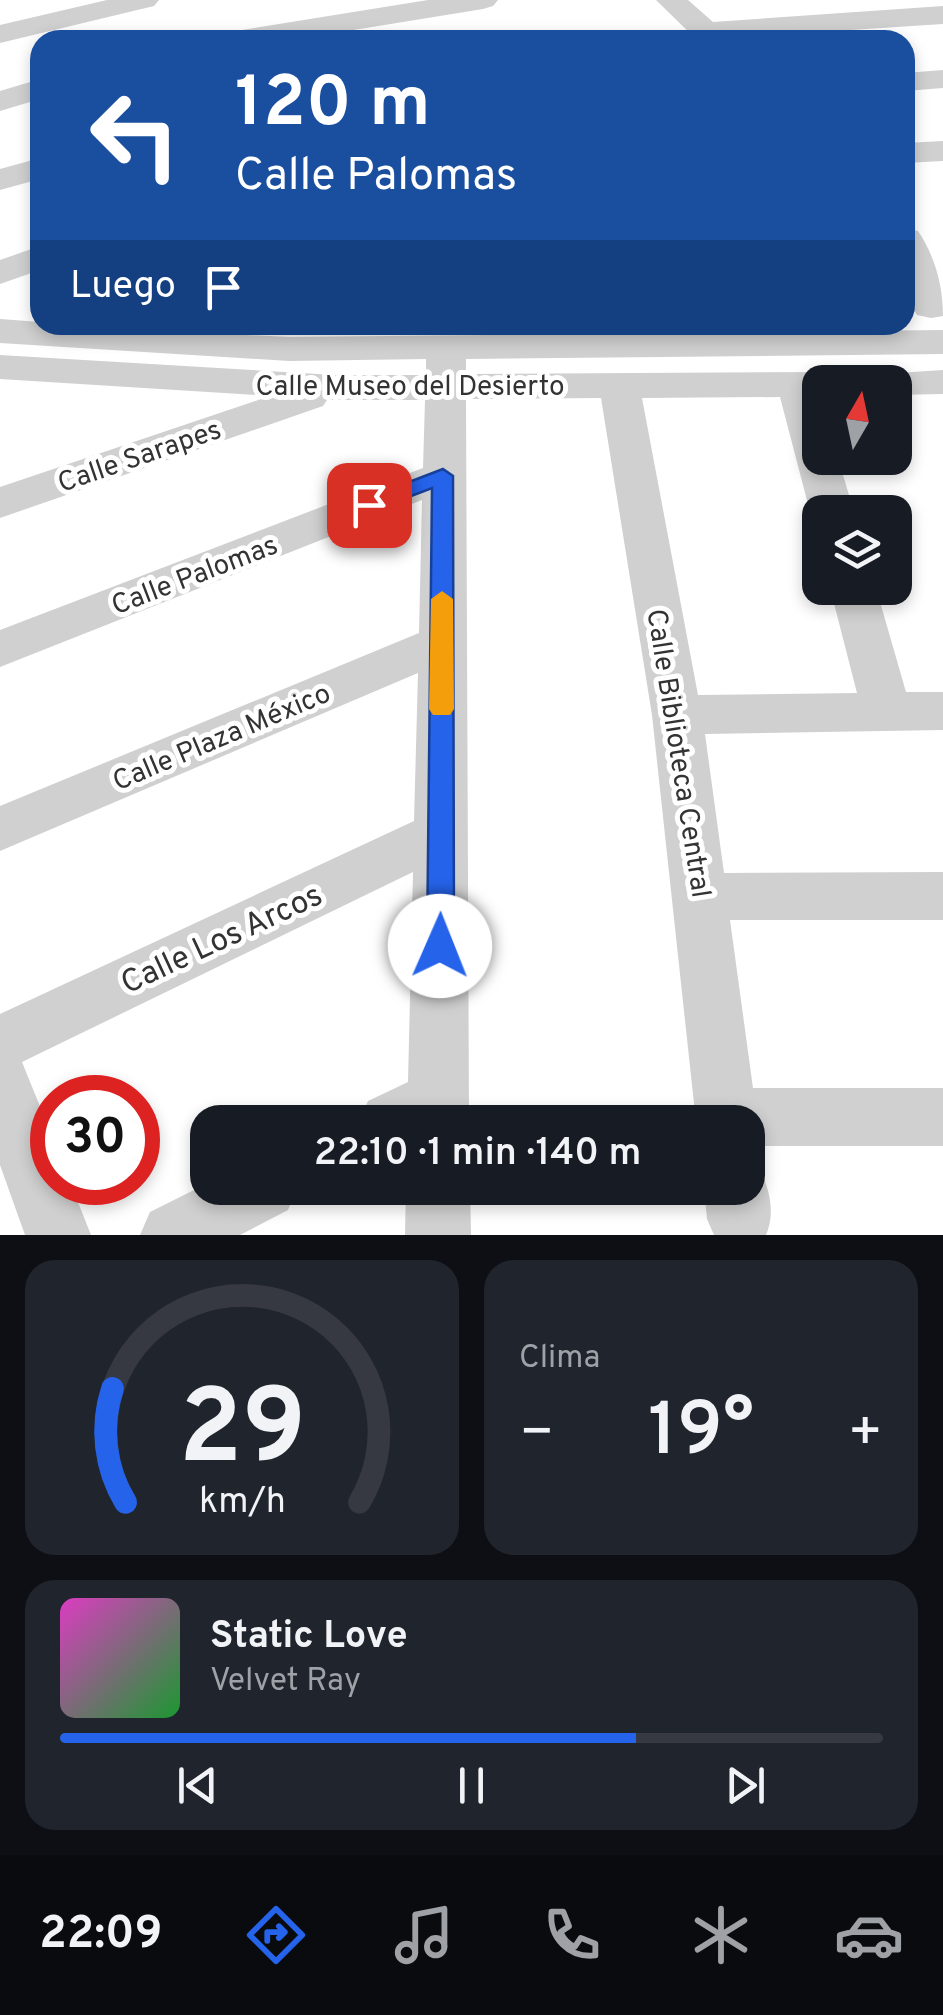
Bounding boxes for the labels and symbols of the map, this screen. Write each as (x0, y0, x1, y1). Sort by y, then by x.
north arrow (802, 365, 912, 475)
street label: Calle Museo del Desierto (255, 370, 565, 406)
street label: Calle Sarapes (53, 413, 227, 503)
pin (327, 463, 412, 548)
street label: Calle Palomas (107, 529, 283, 625)
street label: Calle Biblioteca Central (636, 607, 718, 900)
street label: Calle Plaza México (108, 677, 337, 801)
street label: Calle Los Arcos (115, 877, 329, 1005)
position arrow (388, 894, 492, 998)
speed limit sign: 30 (30, 1075, 160, 1205)

